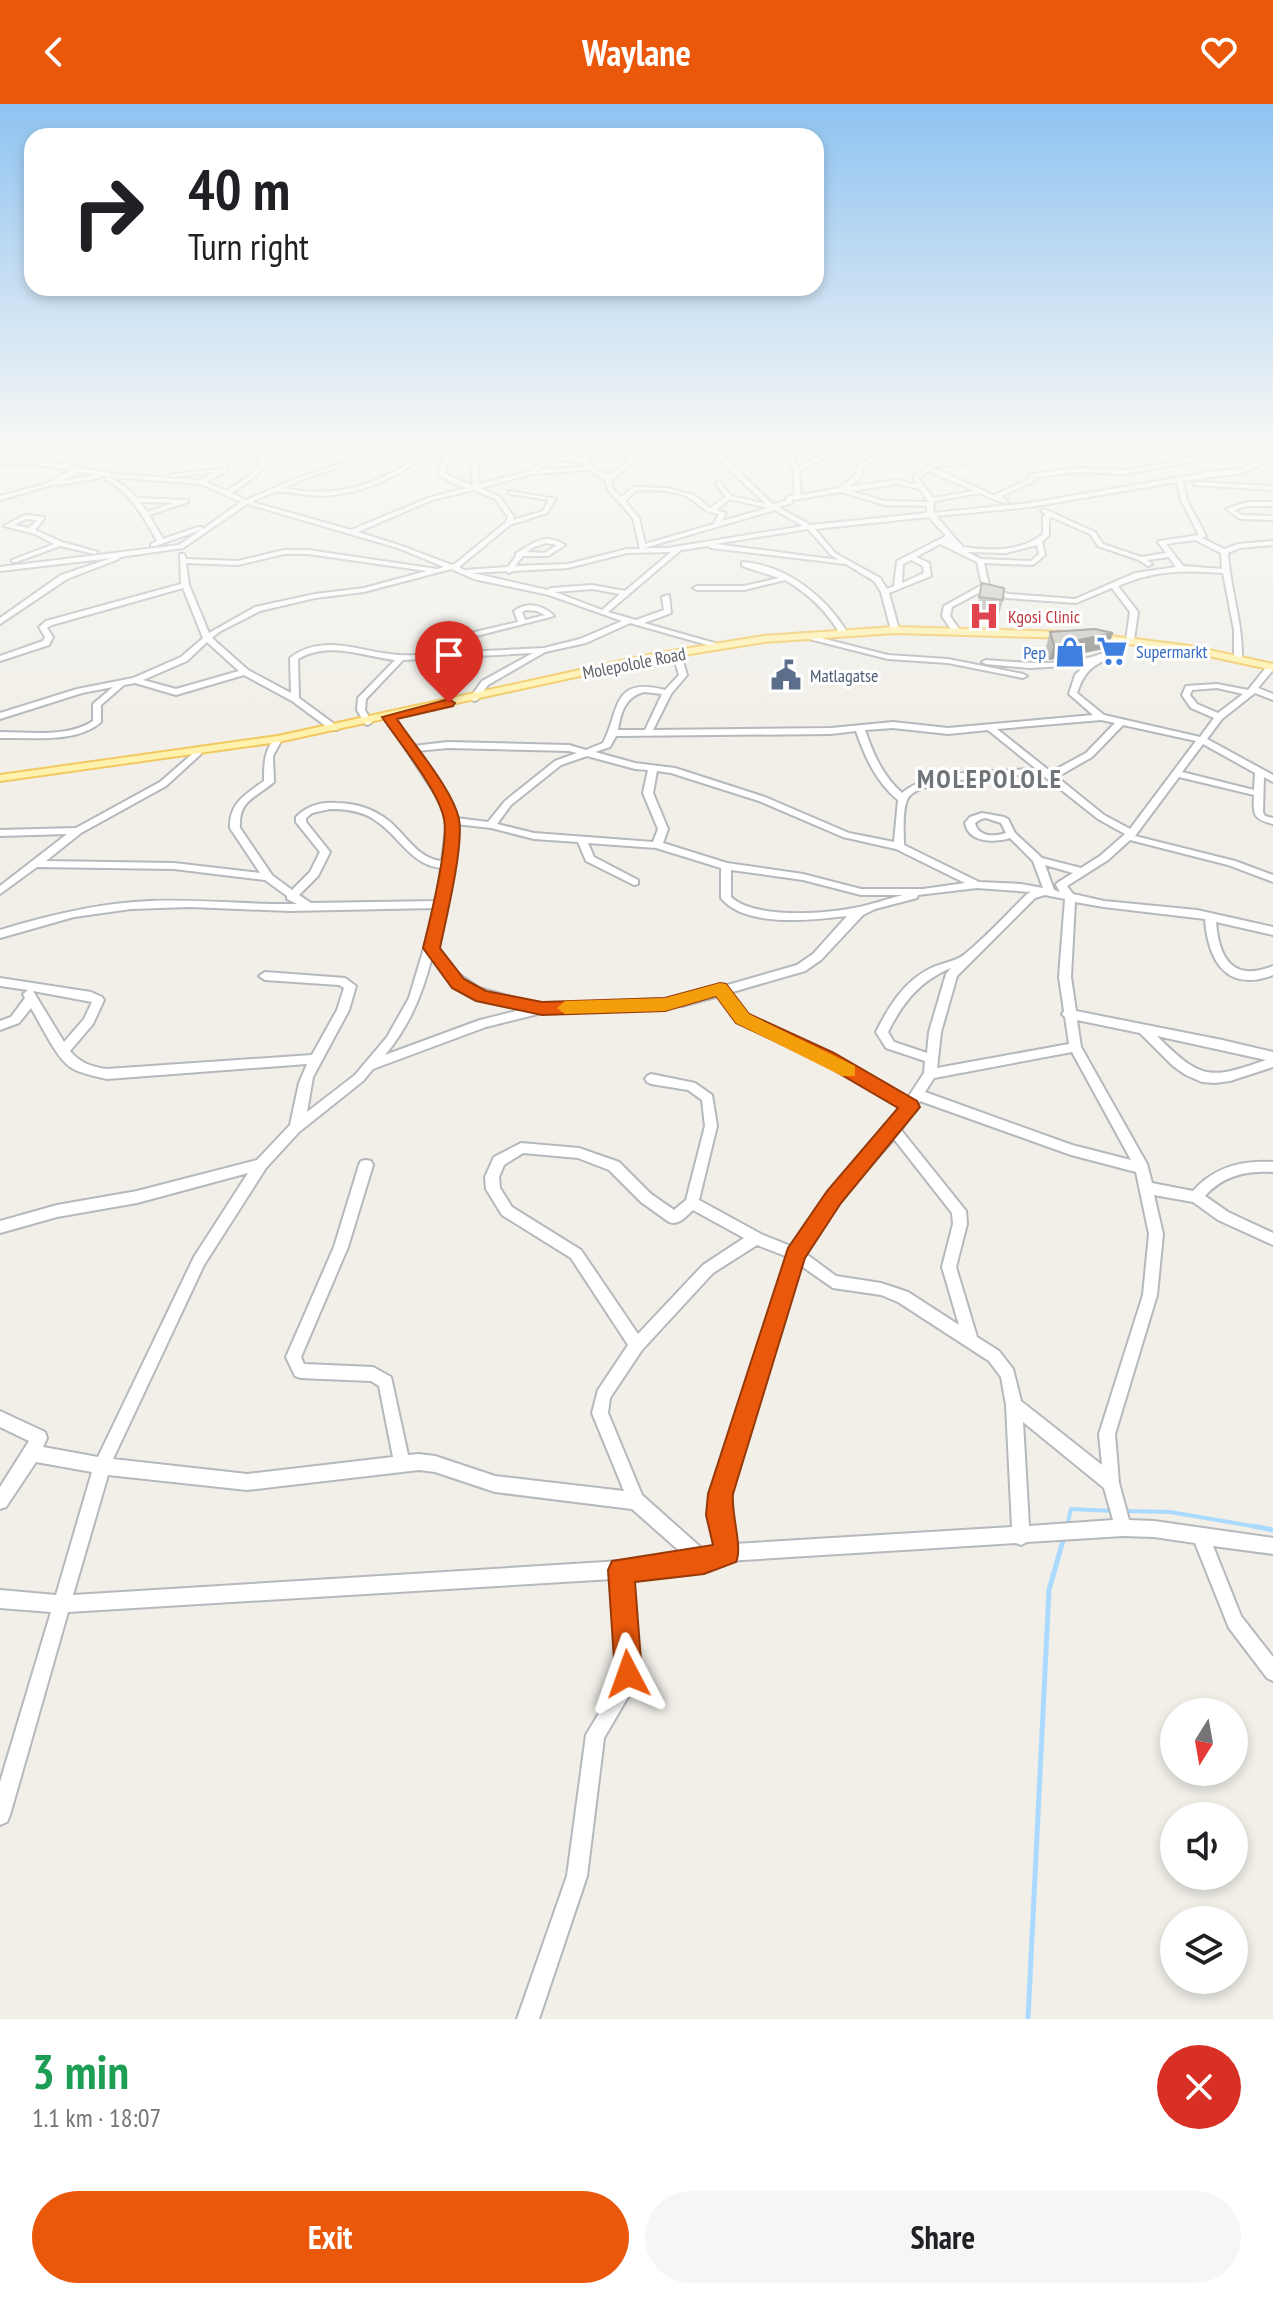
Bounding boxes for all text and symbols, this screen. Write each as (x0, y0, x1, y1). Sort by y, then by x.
text: Waylane (582, 29, 691, 76)
icon: back (32, 30, 76, 74)
icon: heart (1197, 30, 1241, 74)
text: 40 m (188, 153, 290, 225)
icon: right (56, 160, 160, 264)
text: Turn right (188, 223, 309, 270)
hospital icon: Kgosi Clinic (967, 599, 1001, 633)
place label: Kgosi Clinic (1008, 605, 1081, 628)
pin (415, 621, 483, 703)
icon: arrive (427, 633, 471, 677)
supermarket icon: Supermarkt (1095, 634, 1129, 668)
shop icon: Pep (1053, 635, 1087, 669)
place label: Supermarkt (1136, 640, 1208, 663)
place label: Pep (1023, 641, 1046, 664)
street label: Molepolole Road (580, 642, 688, 684)
public building icon: Matlagatse (769, 658, 803, 692)
place label: Matlagatse (810, 664, 878, 687)
district label: MOLEPOLOLE (917, 762, 1063, 795)
position arrow (586, 1632, 670, 1716)
north arrow (1160, 1698, 1248, 1786)
map controls (1160, 1698, 1248, 1994)
button: sound (1160, 1802, 1248, 1890)
button: layers (1160, 1906, 1248, 1994)
text: 3 min (32, 2040, 129, 2102)
button: close (1157, 2045, 1241, 2129)
text: 1.1 km · 18:07 (32, 2101, 161, 2134)
button: Exit (32, 2191, 629, 2283)
button: Share (645, 2191, 1241, 2283)

